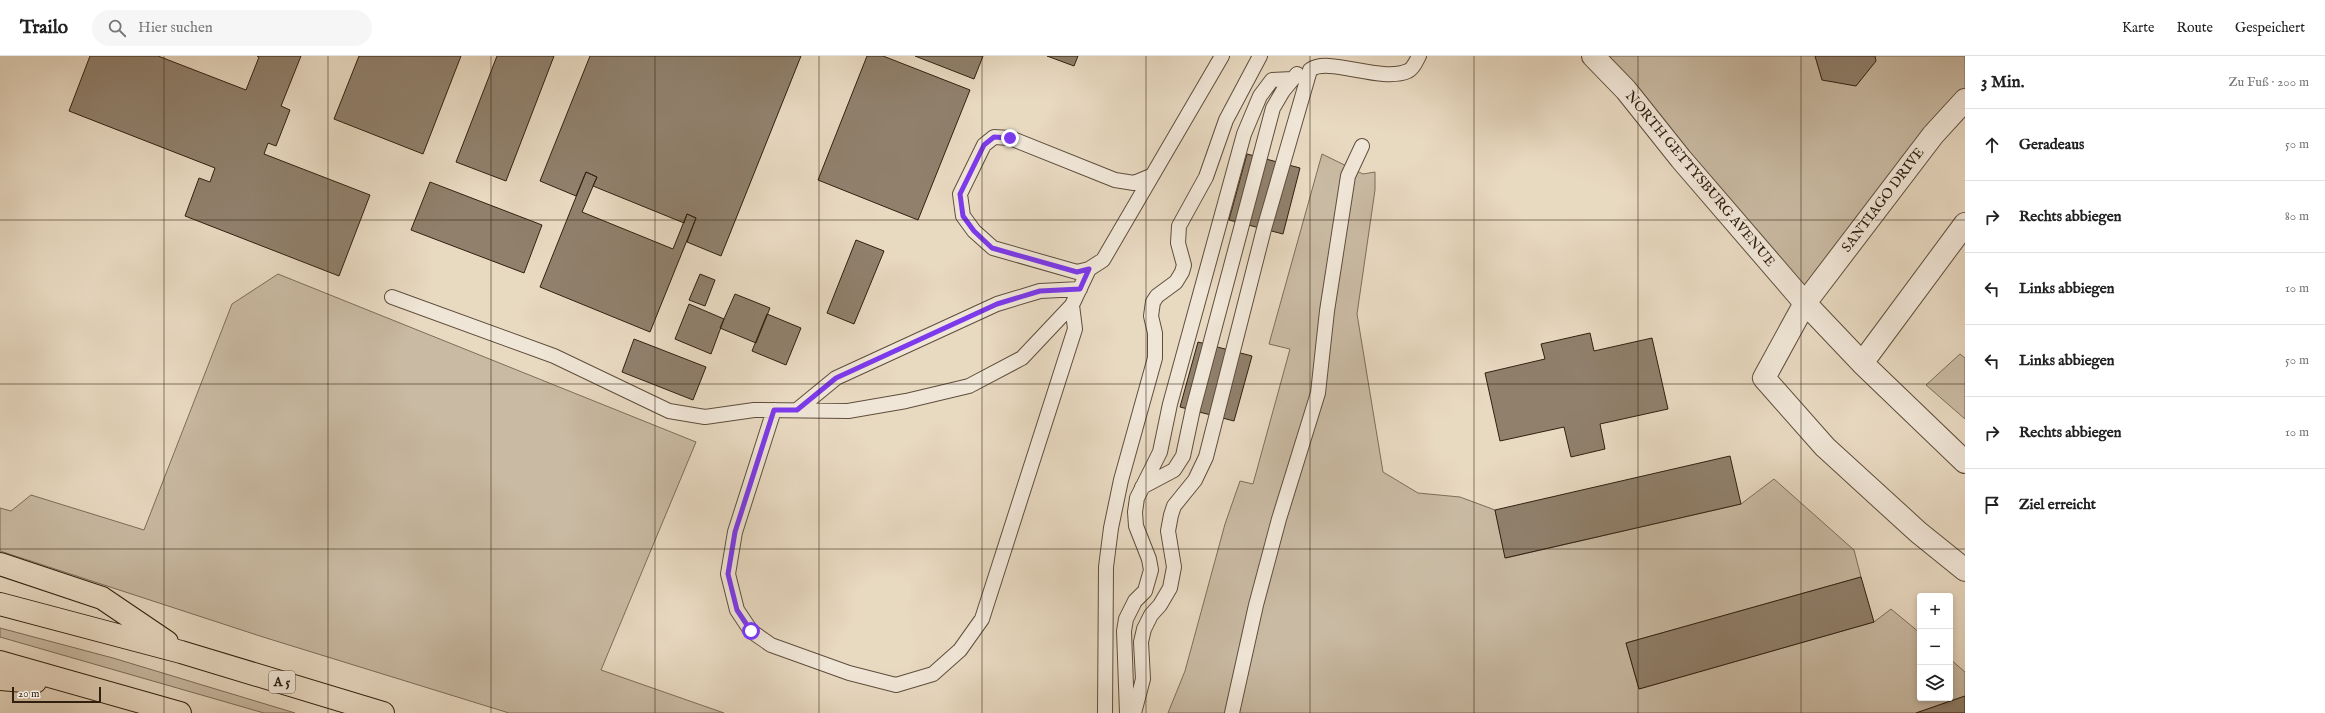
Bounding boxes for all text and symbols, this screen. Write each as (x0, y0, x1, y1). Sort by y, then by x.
search box (92, 10, 372, 46)
text: Trailo (20, 16, 68, 40)
icon: search (106, 17, 128, 39)
text: Hier suchen (138, 18, 213, 37)
text: Karte (2122, 19, 2154, 37)
text: Route (2176, 19, 2213, 37)
text: Gespeichert (2235, 19, 2305, 37)
text: 3 Min. (1981, 72, 2024, 93)
text: Zu Fuß · 200 m (2228, 74, 2309, 91)
street label: NORTH GETTYSBURG AVENUE (1621, 87, 1779, 271)
route end (1001, 129, 1019, 147)
icon: ahead (1981, 134, 2003, 156)
text: Geradeaus (2019, 135, 2084, 154)
text: 50 m (2285, 136, 2309, 153)
street label: SANTIAGO DRIVE (1838, 144, 1928, 256)
icon: right (1981, 206, 2003, 228)
text: Rechts abbiegen (2019, 207, 2122, 226)
text: 80 m (2285, 208, 2309, 225)
icon: left (1981, 278, 2003, 300)
text: Links abbiegen (2019, 279, 2115, 298)
text: 10 m (2285, 280, 2309, 297)
icon: left (1981, 350, 2003, 372)
text: Links abbiegen (2019, 351, 2115, 370)
text: 50 m (2285, 352, 2309, 369)
icon: right (1981, 422, 2003, 444)
text: Rechts abbiegen (2019, 423, 2122, 442)
text: 10 m (2285, 424, 2309, 441)
icon: arrive (1981, 494, 2003, 516)
text: Ziel erreicht (2019, 495, 2096, 514)
map controls (1917, 593, 1953, 701)
button: + (1917, 593, 1953, 629)
route start (742, 622, 760, 640)
button: − (1917, 629, 1953, 665)
button: layers (1917, 665, 1953, 701)
road number: A 5 (269, 671, 295, 693)
scale bar (12, 685, 101, 704)
text: 20 m (18, 687, 39, 701)

